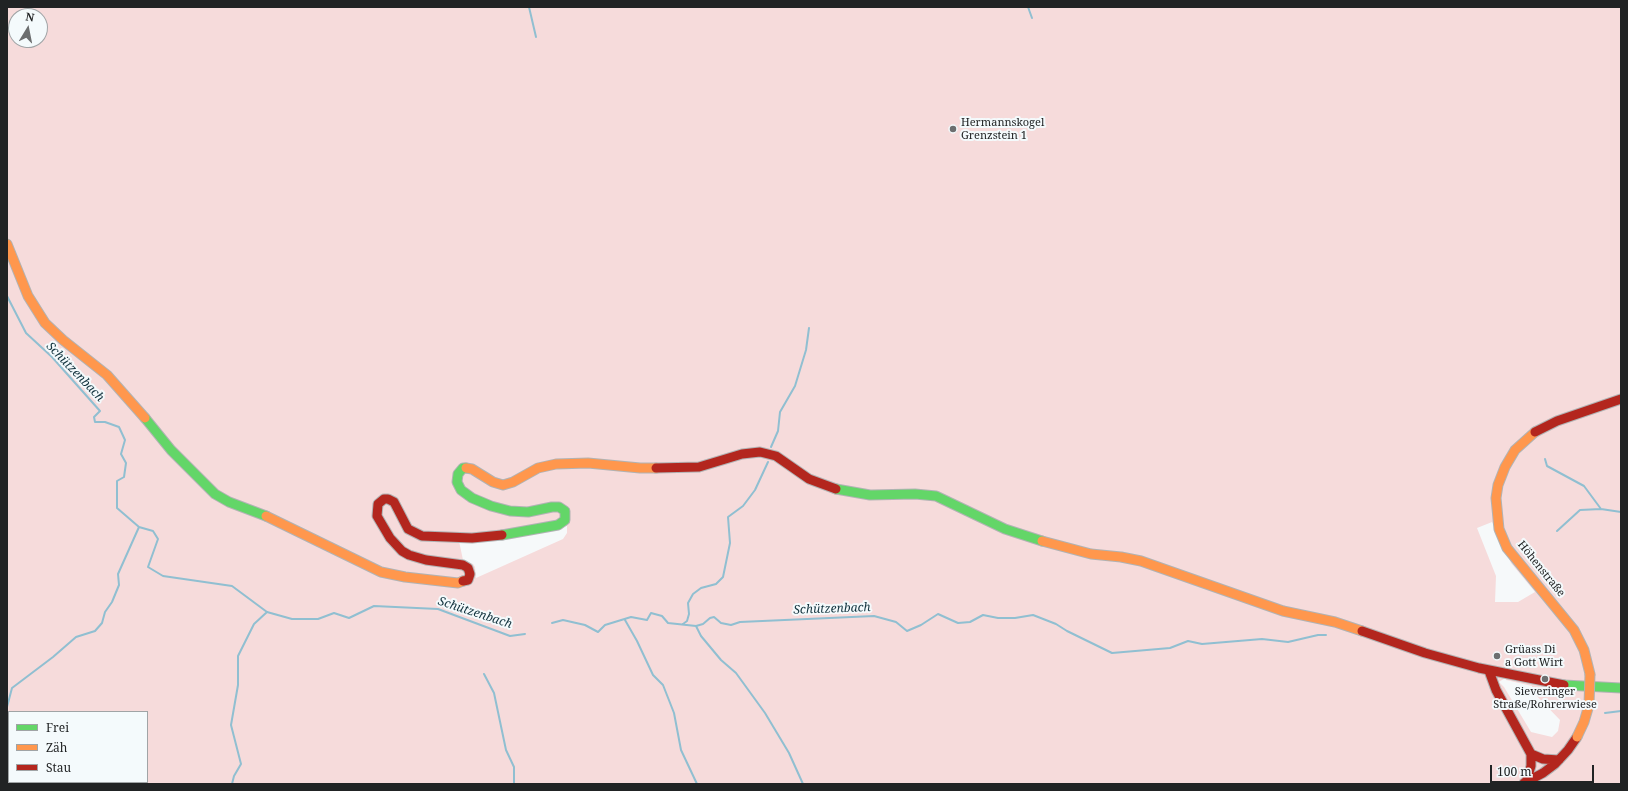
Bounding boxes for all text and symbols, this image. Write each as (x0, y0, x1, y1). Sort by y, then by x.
north arrow (8, 8, 48, 48)
text: N (24, 9, 36, 25)
place label: Hermannskogel Grenzstein 1 (961, 116, 1044, 142)
marker: Hermannskogel Grenzstein 1 (948, 124, 958, 134)
water label: Schützenbach (43, 339, 107, 405)
street label: Höhenstraße (1514, 538, 1568, 600)
water label: Schützenbach (436, 594, 514, 632)
water label: Schützenbach (793, 600, 871, 618)
place label: Grüass Di a Gott Wirt (1505, 643, 1563, 669)
marker: Grüass Di a Gott Wirt (1492, 651, 1502, 661)
marker: Sieveringer Straße/Rohrerwiese (1540, 674, 1550, 684)
place label: Sieveringer Straße/Rohrerwiese (1493, 685, 1597, 711)
legend (8, 711, 148, 783)
text: Frei (46, 719, 69, 736)
text: Zäh (46, 739, 67, 756)
scale bar (1492, 757, 1596, 783)
text: Stau (46, 759, 71, 776)
text: 100 m (1497, 763, 1532, 780)

